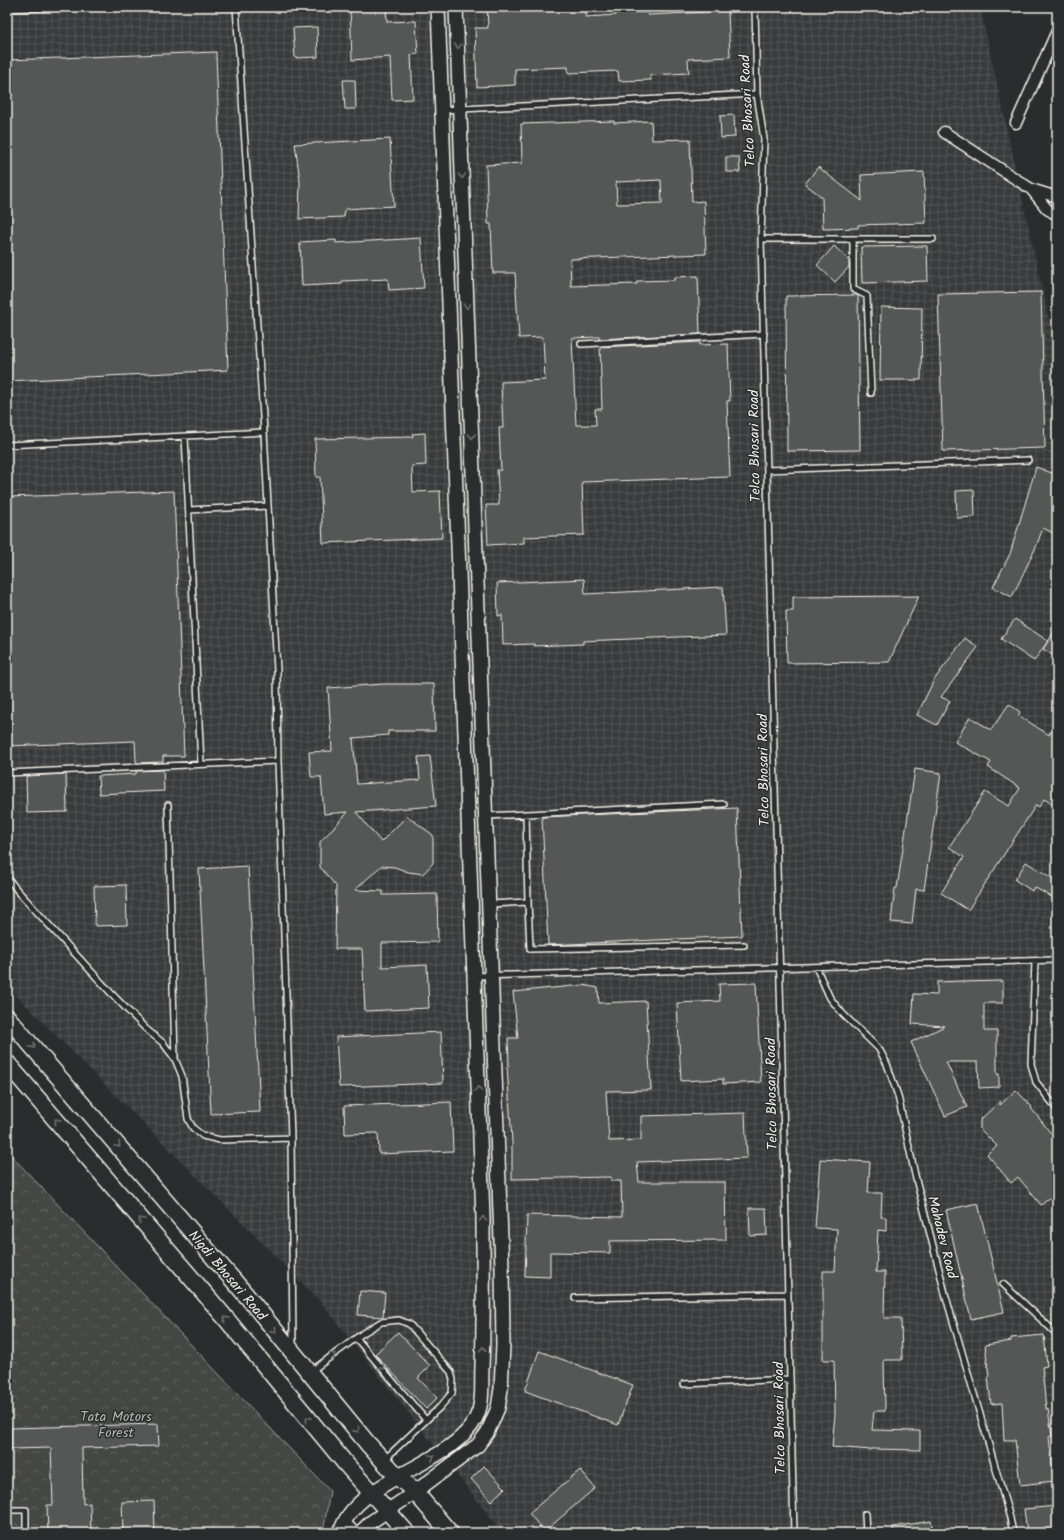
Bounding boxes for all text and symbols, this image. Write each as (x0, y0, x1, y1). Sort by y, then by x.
one-way arrow (454, 43, 462, 49)
street label: Telco Bhosari Road (734, 53, 762, 168)
one-way arrow (458, 173, 467, 179)
one-way arrow (463, 303, 471, 309)
street label: Telco Bhosari Road (743, 389, 767, 502)
one-way arrow (468, 433, 476, 439)
street label: Telco Bhosari Road (752, 713, 776, 826)
street label: Telco Bhosari Road (760, 1037, 784, 1150)
one-way arrow (28, 1042, 35, 1049)
one-way arrow (473, 1086, 482, 1092)
one-way arrow (54, 1118, 61, 1126)
one-way arrow (113, 1140, 120, 1148)
street label: Mahadev Road (921, 1194, 963, 1282)
one-way arrow (479, 1216, 487, 1222)
one-way arrow (139, 1217, 146, 1224)
street label: Nigdi Bhosari Road (183, 1226, 272, 1327)
one-way arrow (223, 1316, 230, 1323)
one-way arrow (270, 1325, 277, 1332)
one-way arrow (478, 1346, 487, 1352)
one-way arrow (328, 1353, 335, 1360)
street label: Telco Bhosari Road (768, 1361, 792, 1474)
one-way arrow (377, 1363, 384, 1370)
park label: Tata Motors Forest (80, 1406, 152, 1444)
one-way arrow (306, 1416, 313, 1424)
one-way arrow (352, 1425, 359, 1433)
one-way arrow (428, 1454, 435, 1461)

